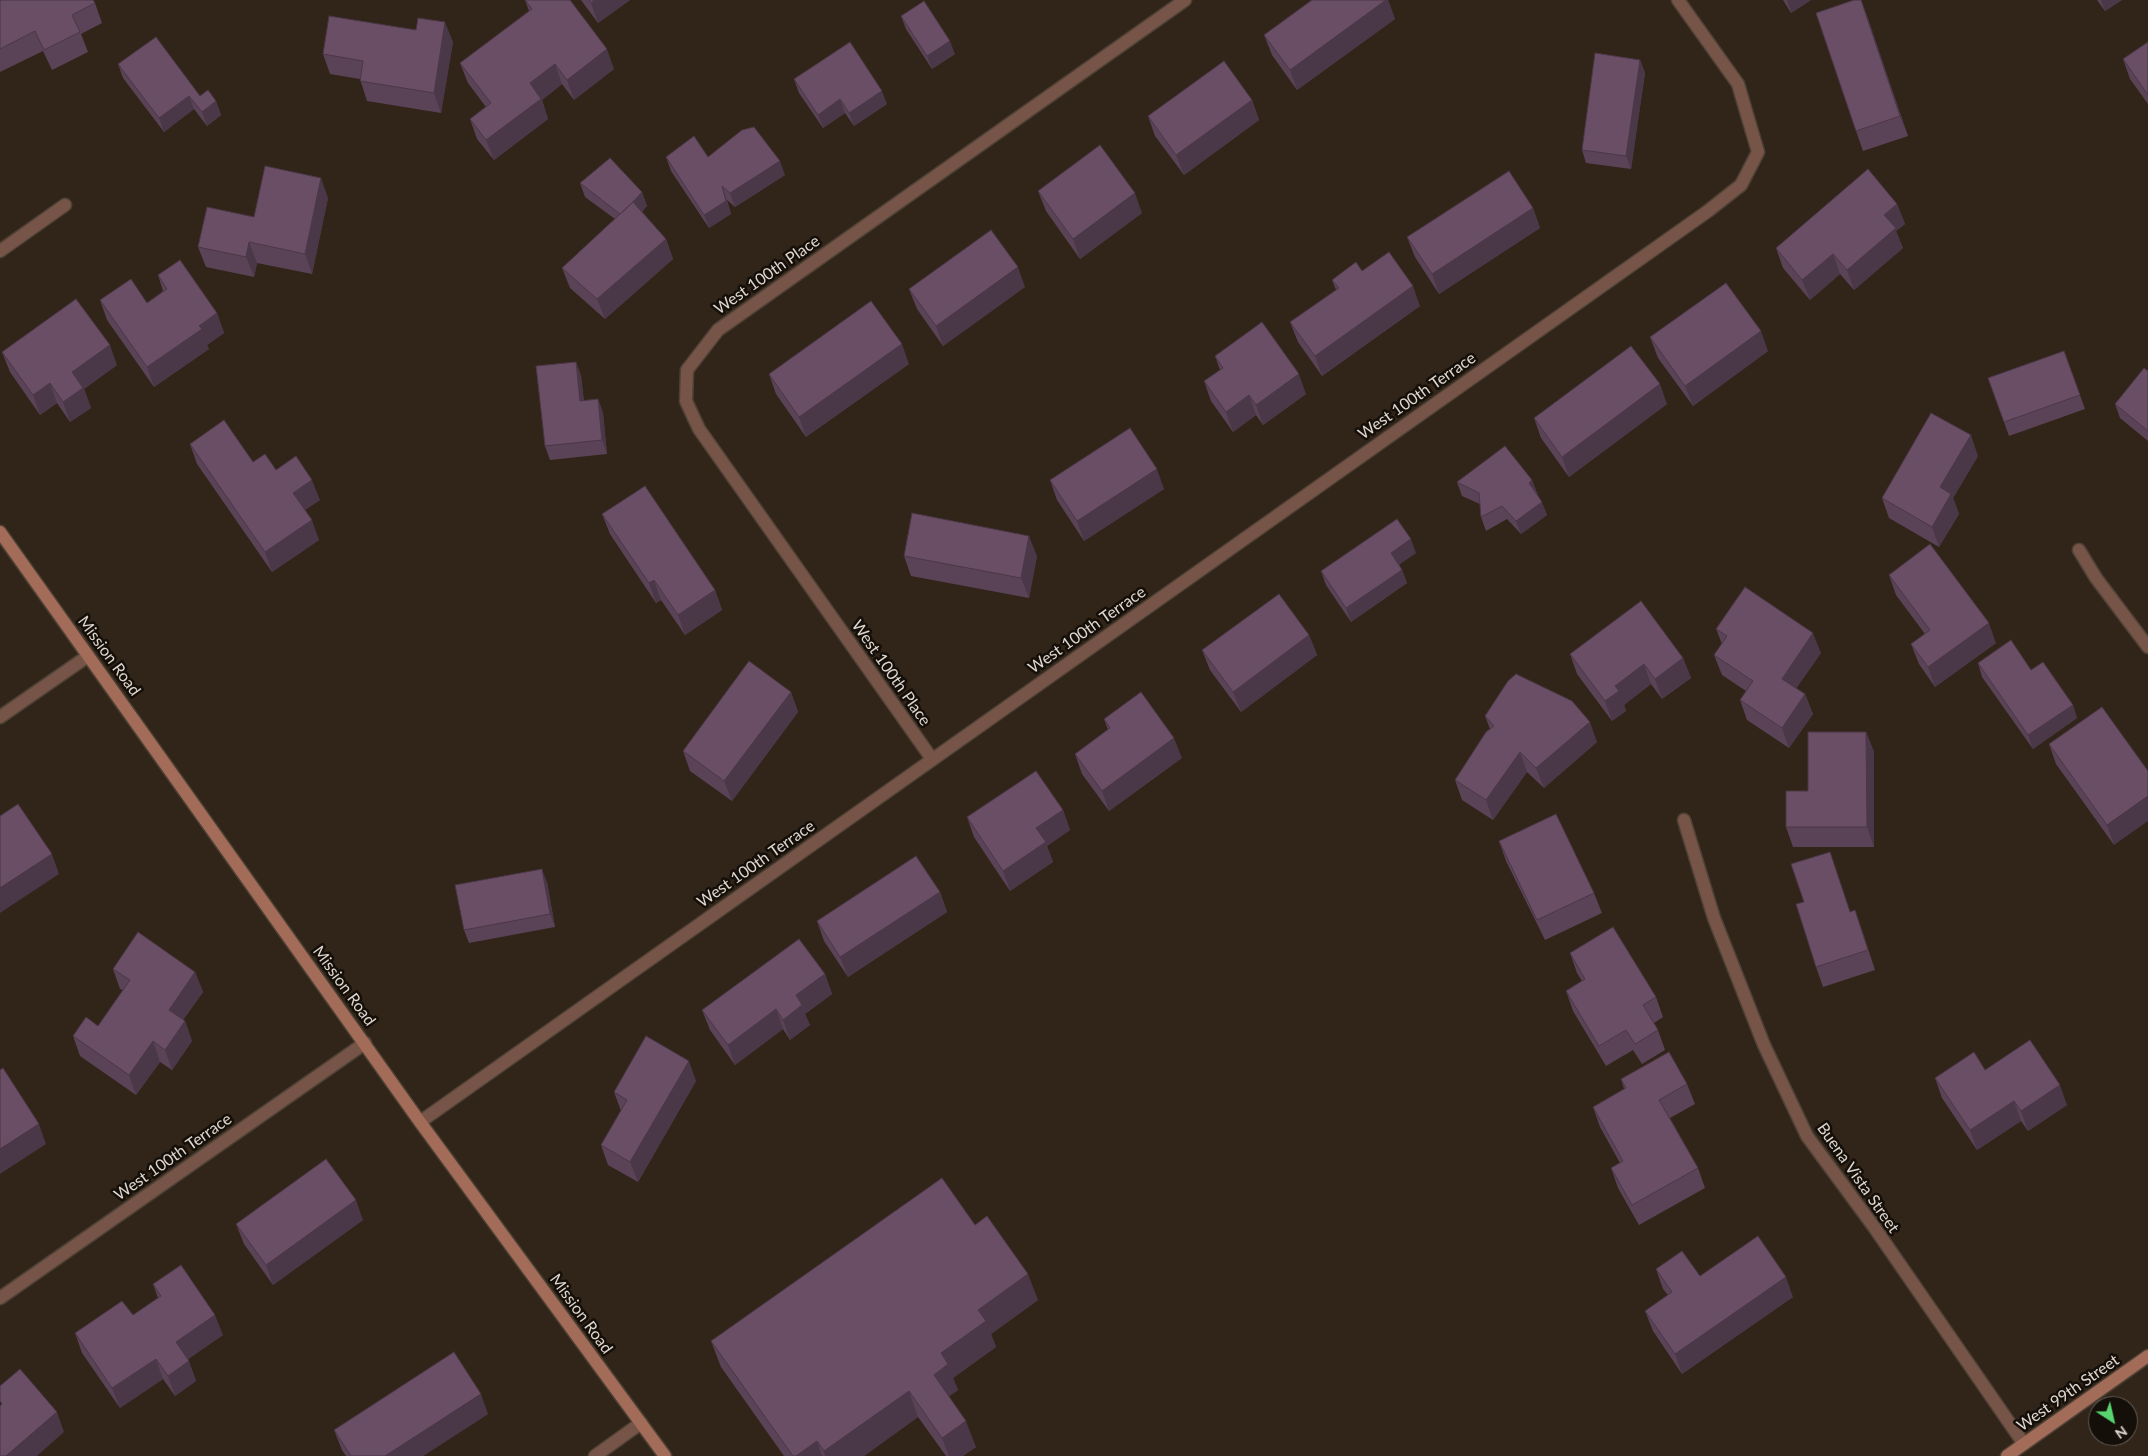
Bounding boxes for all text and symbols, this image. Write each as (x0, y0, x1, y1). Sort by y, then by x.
street label: West 100th Place (710, 231, 824, 319)
street label: West 100th Terrace (1355, 348, 1479, 444)
street label: West 100th Terrace (1025, 582, 1149, 678)
street label: Mission Road (74, 612, 144, 700)
street label: West 100th Place (847, 616, 935, 730)
street label: West 100th Terrace (694, 816, 818, 912)
street label: Mission Road (309, 942, 379, 1030)
street label: West 100th Terrace (111, 1109, 235, 1205)
street label: Buena Vista Street (1813, 1119, 1903, 1237)
street label: Mission Road (546, 1270, 616, 1358)
street label: West 99th Street (2013, 1351, 2123, 1435)
north arrow (2088, 1396, 2138, 1446)
text: N (2112, 1423, 2131, 1443)

